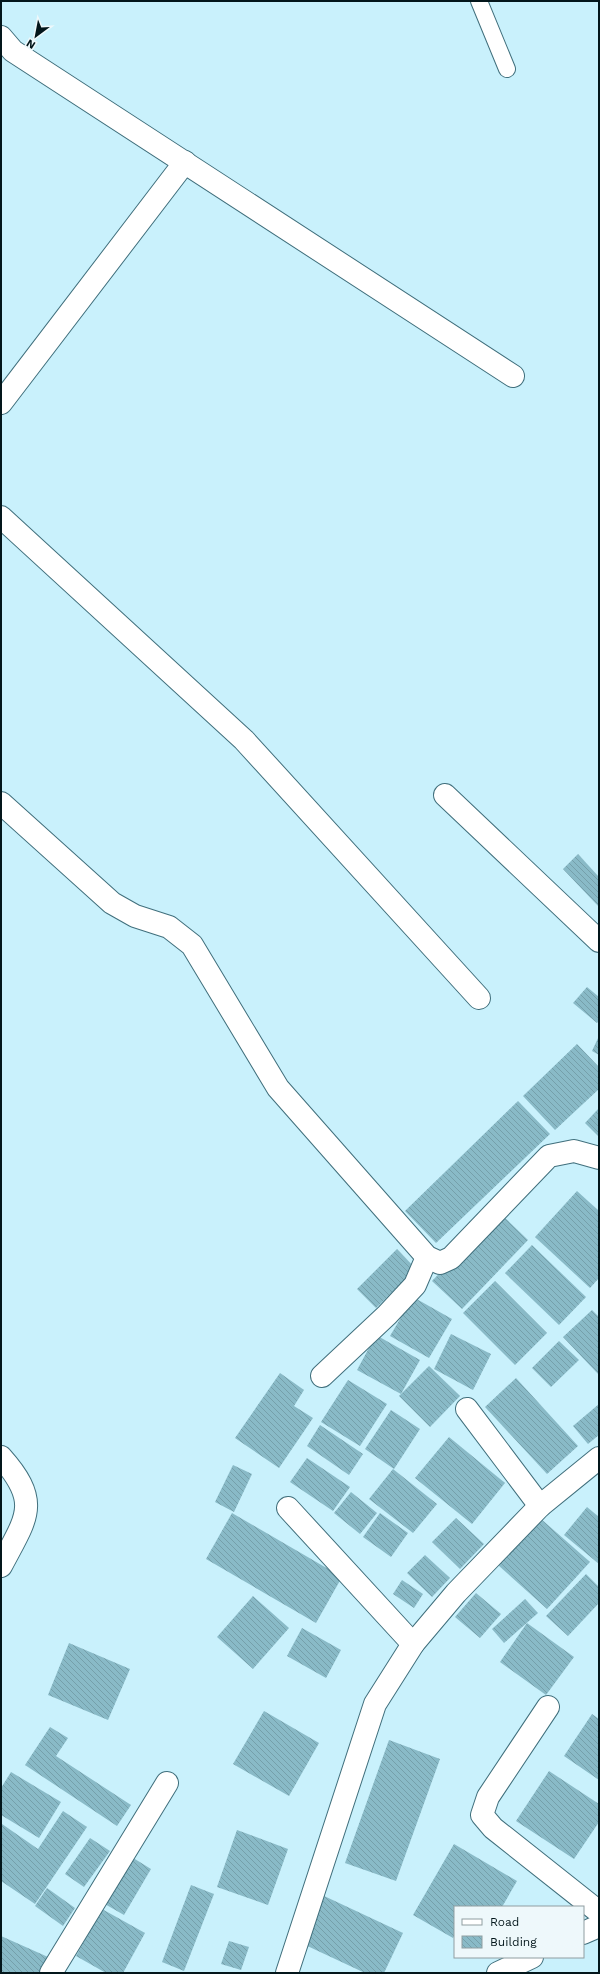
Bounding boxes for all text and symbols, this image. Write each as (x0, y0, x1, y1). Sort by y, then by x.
north arrow (16, 16, 56, 56)
text: N (24, 36, 38, 52)
legend (454, 1906, 584, 1958)
text: Road (490, 1915, 519, 1929)
text: Building (490, 1935, 537, 1949)

